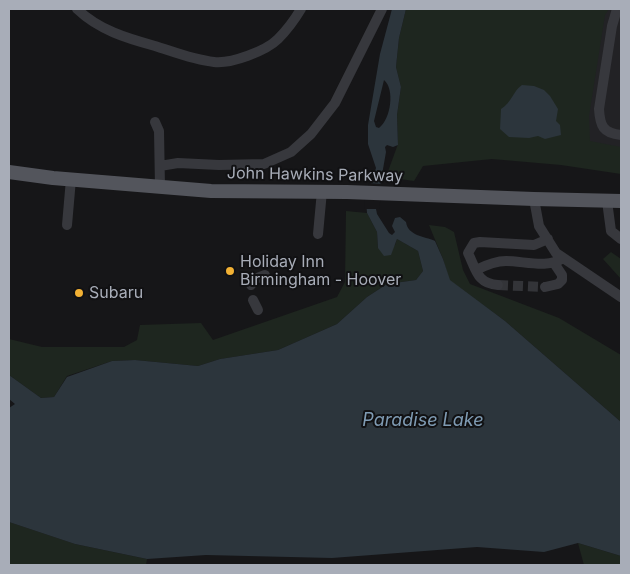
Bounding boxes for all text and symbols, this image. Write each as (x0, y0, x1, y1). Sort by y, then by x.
street label: John Hawkins Parkway (227, 164, 403, 186)
place label: Holiday Inn Birmingham - Hoover (240, 252, 401, 290)
marker: Holiday Inn Birmingham - Hoover (224, 265, 236, 277)
place label: Subaru (89, 283, 143, 303)
marker: Subaru (73, 287, 85, 299)
water label: Paradise Lake (362, 410, 484, 432)

